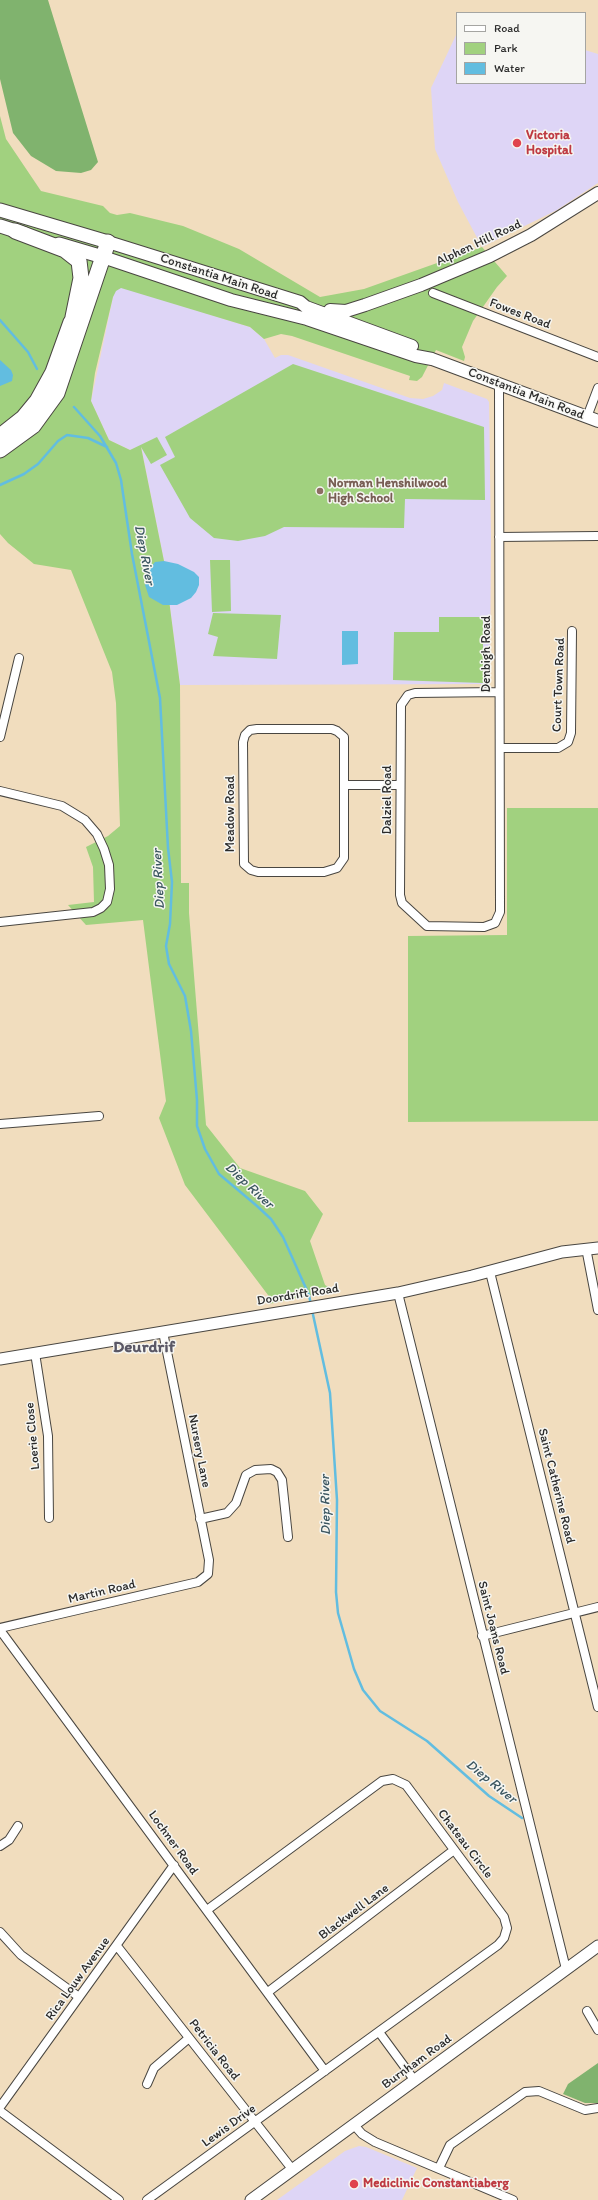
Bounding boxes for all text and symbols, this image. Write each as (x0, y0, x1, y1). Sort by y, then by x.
legend (456, 12, 586, 84)
text: Road (494, 21, 520, 35)
text: Park (494, 41, 518, 55)
text: Water (494, 61, 525, 75)
place label: Victoria Hospital (526, 128, 572, 159)
marker: Victoria Hospital (511, 137, 523, 149)
street label: Alphen Hill Road (434, 216, 524, 270)
street label: Constantia Main Road (158, 251, 280, 303)
street label: Fowes Road (487, 295, 553, 333)
street label: Constantia Main Road (466, 365, 586, 423)
place label: Norman Henshilwood High School (328, 476, 447, 507)
marker: Norman Henshilwood High School (315, 486, 325, 496)
water label: Diep River (130, 524, 158, 586)
street label: Denbigh Road (479, 616, 495, 692)
street label: Court Town Road (550, 638, 568, 732)
street label: Dalziel Road (380, 765, 396, 835)
street label: Meadow Road (223, 776, 239, 852)
water label: Diep River (149, 848, 169, 910)
water label: Diep River (221, 1159, 277, 1213)
street label: Doordrift Road (256, 1281, 340, 1309)
district label: Deurdrif (113, 1338, 175, 1358)
street label: Loerie Close (22, 1402, 44, 1470)
street label: Nursery Lane (184, 1413, 214, 1489)
street label: Saint Catherine Road (534, 1427, 578, 1545)
water label: Diep River (317, 1475, 335, 1535)
street label: Martin Road (67, 1577, 137, 1607)
street label: Saint Joans Road (474, 1580, 512, 1676)
water label: Diep River (462, 1756, 520, 1808)
street label: Chateau Circle (434, 1806, 496, 1882)
street label: Lochner Road (144, 1808, 202, 1878)
street label: Blackwell Lane (316, 1881, 392, 1943)
street label: Rica Louw Avenue (42, 1934, 114, 2024)
street label: Petricia Road (185, 2016, 243, 2084)
street label: Burnham Road (379, 2031, 455, 2093)
street label: Lewis Drive (199, 2101, 259, 2151)
place label: Mediclinic Constantiaberg (363, 2176, 509, 2192)
marker: Mediclinic Constantiaberg (348, 2178, 360, 2190)

